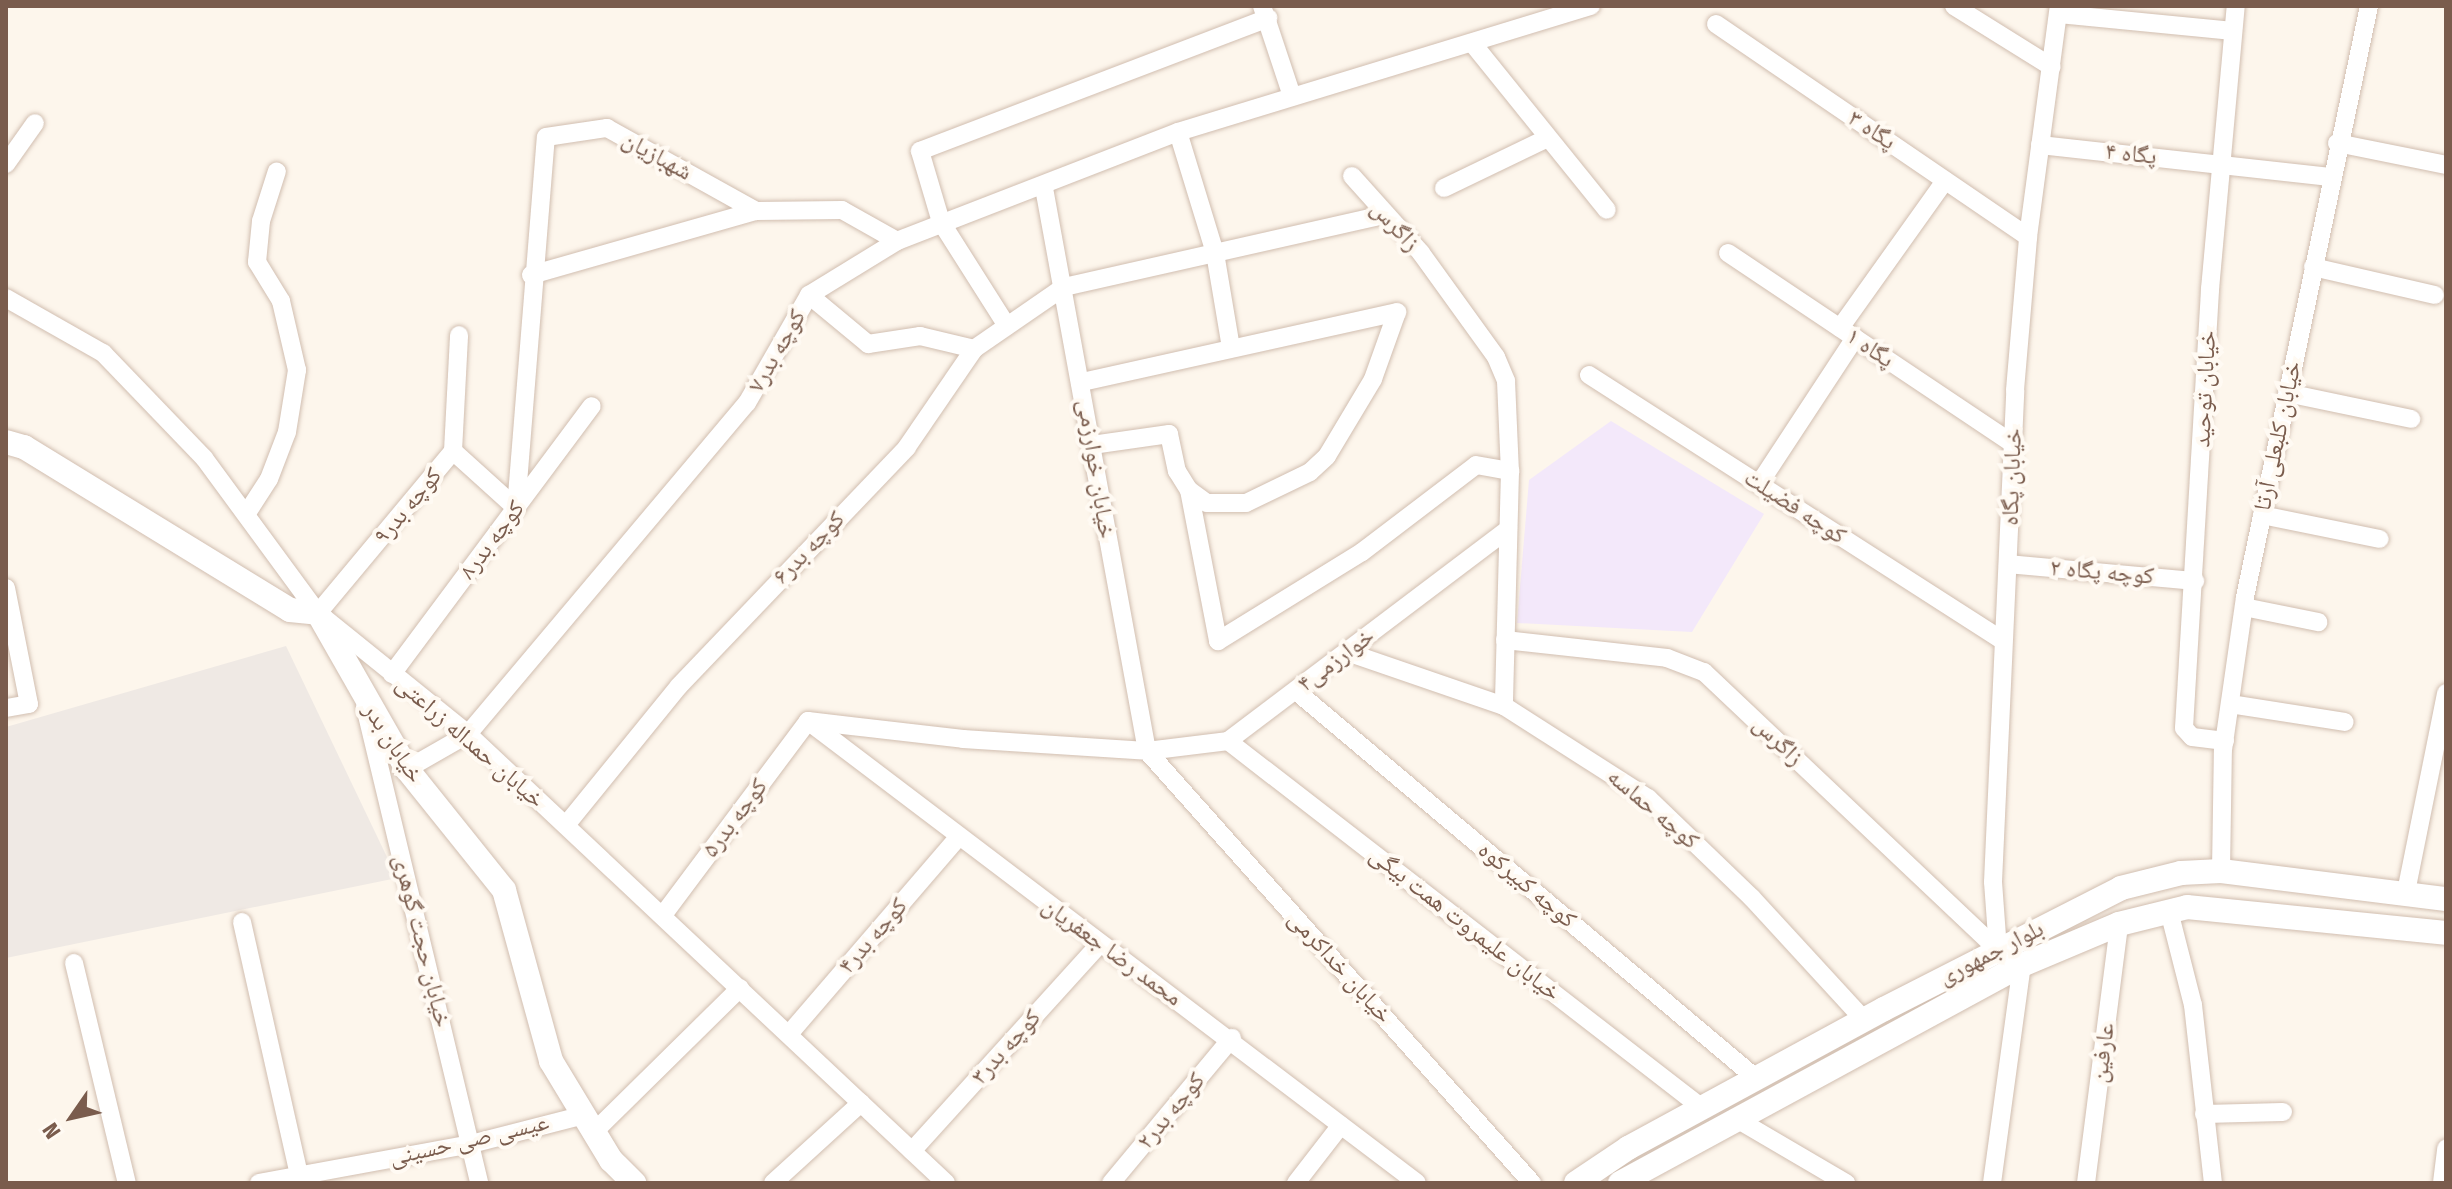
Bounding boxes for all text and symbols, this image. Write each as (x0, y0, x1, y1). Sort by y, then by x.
street label: پگاه ۳ (1843, 104, 1901, 156)
street label: شهبازیان (617, 125, 697, 187)
street label: پگاه ۴ (2104, 137, 2158, 171)
street label: زاگرس (1364, 195, 1426, 257)
street label: کوچه بدر۷ (742, 304, 812, 398)
street label: پگاه ۱ (1841, 322, 1899, 374)
street label: خیابان توحید (2188, 330, 2222, 448)
street label: خیابان کلبعلی آرتا (2248, 358, 2308, 514)
street label: خیابان خوارزمی (1071, 397, 1121, 541)
street label: خیابان پگاه (1996, 428, 2028, 526)
street label: کوچه بدر۹ (368, 462, 448, 550)
street label: کوچه فضیلت (1739, 463, 1851, 551)
street label: کوچه بدر۸ (453, 495, 531, 585)
street label: کوچه بدر۶ (767, 505, 851, 591)
street label: کوچه پگاه ۲ (2049, 553, 2155, 591)
street label: خوارزمی۴ (1292, 622, 1380, 698)
street label: خیابان حمداله زراعتی (390, 670, 550, 814)
street label: خیابان بدر (357, 698, 429, 788)
street label: زاگرس (1747, 710, 1809, 772)
street label: کوچه حماسه (1601, 762, 1705, 856)
street label: کوچه بدر۵ (696, 773, 774, 863)
street label: کوچه کبیرکوه (1472, 836, 1582, 934)
street label: خیابان علیمروت همت بیگی (1364, 841, 1566, 1007)
street label: خیابان حجت گوهری (387, 852, 457, 1030)
street label: محمد رضا جعفریان (1036, 891, 1188, 1013)
street label: کوچه بدر۴ (832, 892, 914, 980)
street label: خیابان خداکرمی (1282, 905, 1398, 1029)
street label: بلوار جمهوری (1934, 914, 2048, 992)
street label: کوچه بدر۳ (965, 1004, 1047, 1090)
street label: عارفین (2085, 1021, 2121, 1085)
street label: کوچه بدر۲ (1131, 1067, 1211, 1155)
north arrow (32, 1077, 112, 1157)
street label: عیسی صی حسینی (386, 1108, 552, 1172)
text: N (37, 1118, 67, 1144)

